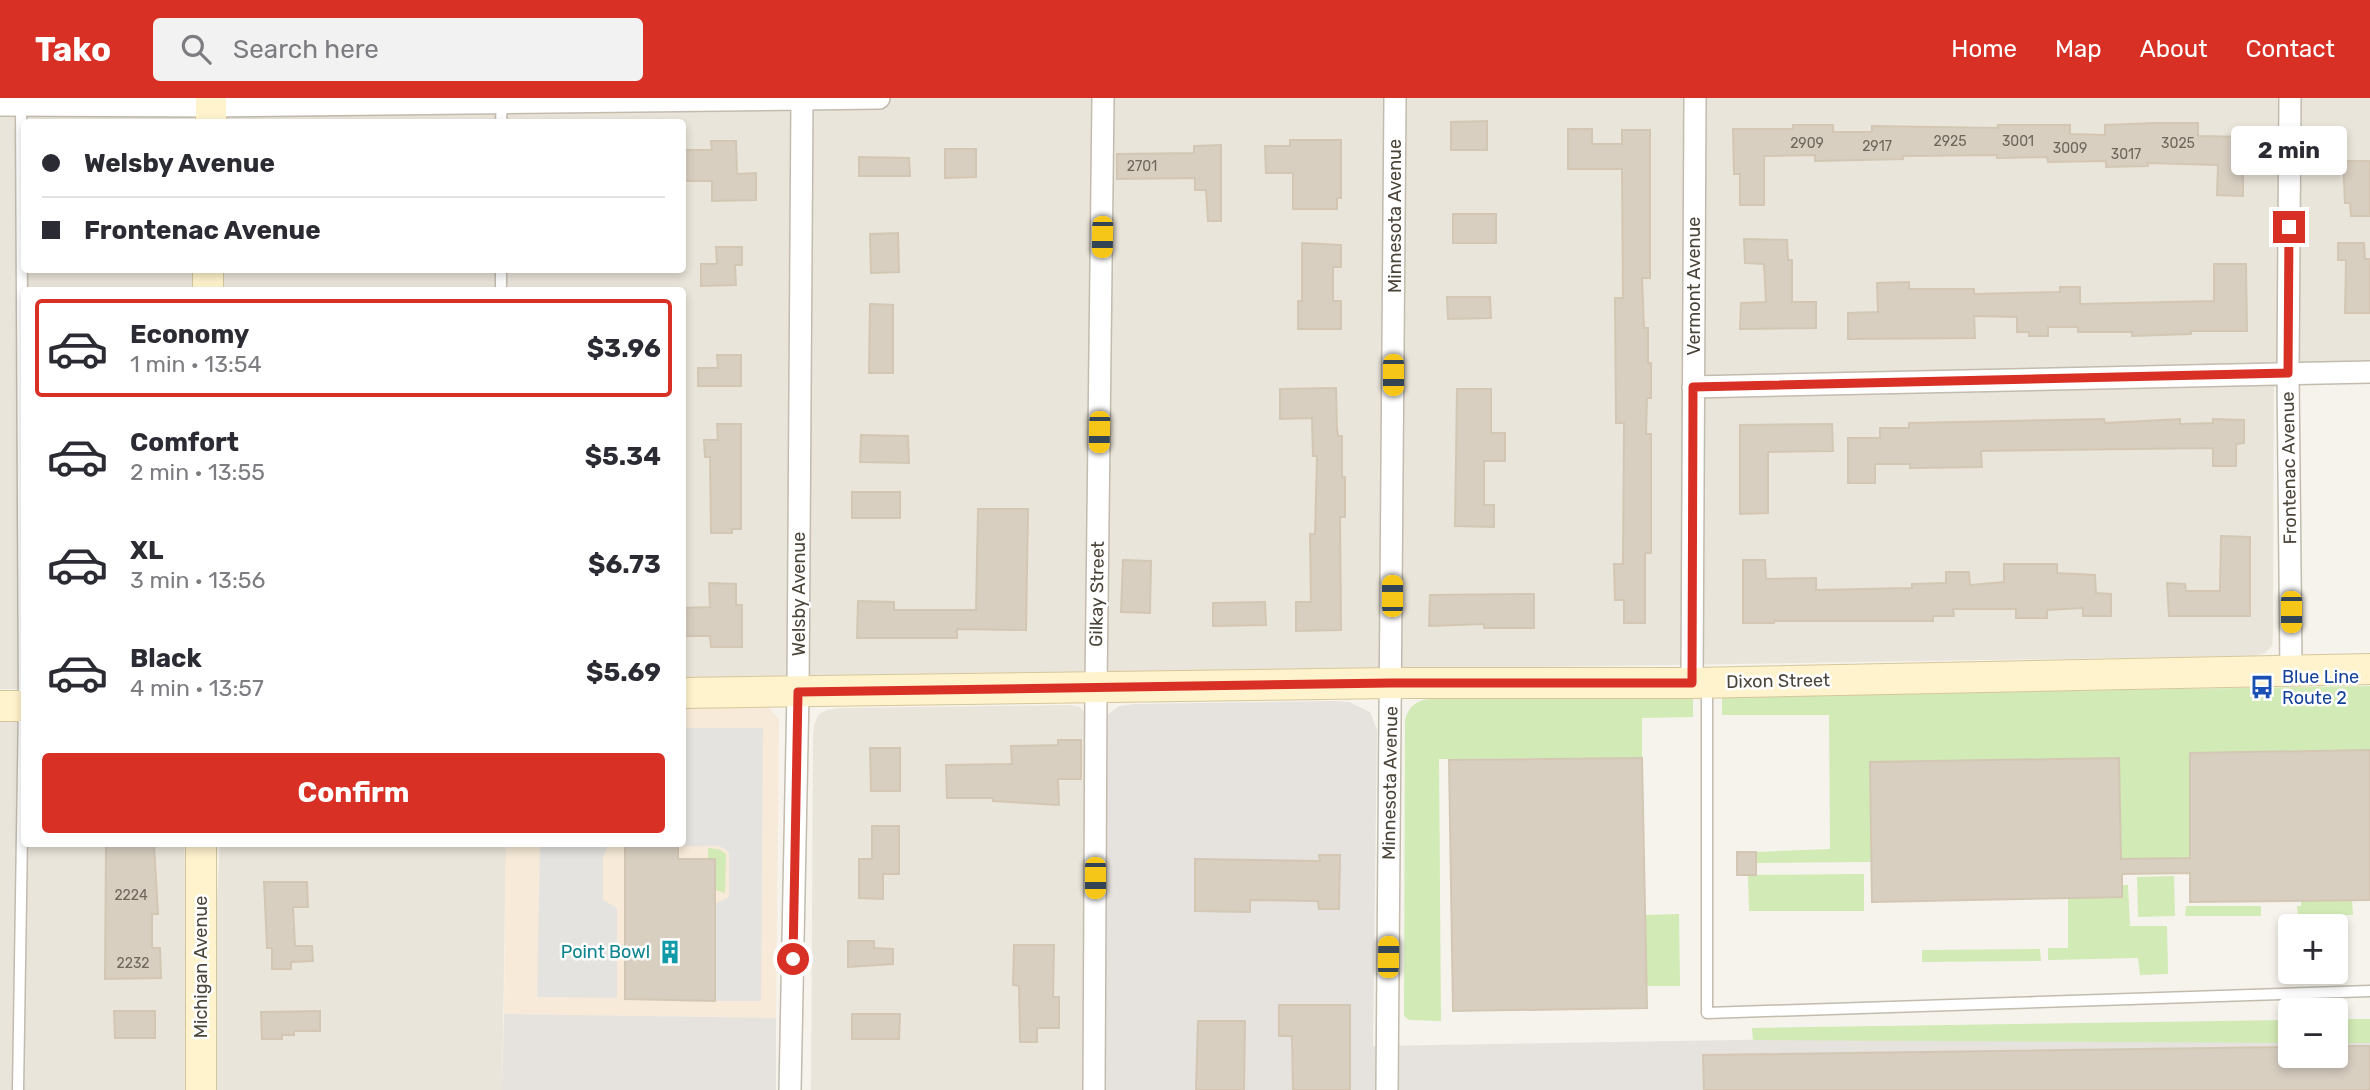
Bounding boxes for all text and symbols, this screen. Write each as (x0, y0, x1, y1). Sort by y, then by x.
search box (153, 18, 643, 81)
text: Tako (35, 30, 111, 69)
icon: search (177, 30, 215, 68)
text: Search here (233, 34, 379, 65)
text: Home (1951, 35, 2017, 63)
text: Map (2055, 35, 2102, 63)
text: About (2140, 35, 2208, 63)
text: Contact (2246, 35, 2335, 63)
callout: 2 min (2231, 125, 2347, 174)
house number: 2925 (1933, 133, 1967, 150)
house number: 3001 (2002, 133, 2034, 150)
house number: 2909 (1790, 135, 1824, 152)
house number: 3025 (2161, 135, 2195, 152)
text: 2 min (2258, 136, 2320, 164)
house number: 2917 (1862, 138, 1892, 155)
street label: Minnesota Avenue (1384, 139, 1406, 293)
house number: 3009 (2053, 140, 2087, 157)
house number: 3017 (2111, 146, 2141, 163)
text: Welsby Avenue (84, 148, 275, 179)
house number: 2701 (1127, 158, 1157, 175)
route end (2273, 211, 2305, 243)
text: Frontenac Avenue (84, 215, 321, 246)
car (1092, 216, 1113, 258)
street label: Vermont Avenue (1683, 217, 1705, 355)
icon: car (46, 317, 109, 380)
text: Economy (130, 319, 249, 350)
text: $3.96 (587, 333, 661, 364)
text: 1 min · 13:54 (130, 350, 262, 378)
car (1383, 354, 1404, 396)
street label: Frontenac Avenue (2277, 391, 2301, 545)
car (1089, 411, 1110, 453)
icon: car (46, 425, 109, 488)
text: Comfort (130, 427, 239, 458)
text: $5.34 (585, 441, 661, 472)
text: 2 min · 13:55 (130, 458, 265, 486)
street label: Welsby Avenue (788, 532, 810, 656)
icon: car (46, 533, 109, 596)
text: XL (130, 535, 163, 566)
street label: Gilkay Street (1085, 541, 1109, 647)
text: $6.73 (588, 549, 661, 580)
text: 3 min · 13:56 (130, 566, 265, 594)
car (1382, 575, 1403, 617)
car (2281, 591, 2302, 633)
icon: car (46, 641, 109, 704)
text: Black (130, 643, 202, 674)
text: $5.69 (586, 657, 661, 688)
place label: Blue Line Route 2 (2282, 666, 2359, 709)
street label: Dixon Street (1726, 669, 1830, 693)
bus stop icon: Blue Line Route 2 (2248, 673, 2276, 701)
text: 4 min · 13:57 (130, 674, 264, 702)
street label: Minnesota Avenue (1378, 706, 1402, 860)
button: Confirm (42, 753, 665, 833)
car (1085, 857, 1106, 899)
house number: 2224 (114, 887, 148, 904)
street label: Michigan Avenue (190, 896, 212, 1038)
map controls (2278, 914, 2348, 1068)
button: + (2278, 914, 2348, 984)
car (1378, 936, 1399, 978)
building icon: Point Bowl (656, 938, 684, 966)
place label: Point Bowl (561, 941, 650, 963)
route start (777, 943, 809, 975)
house number: 2232 (116, 955, 150, 972)
button: − (2278, 998, 2348, 1068)

